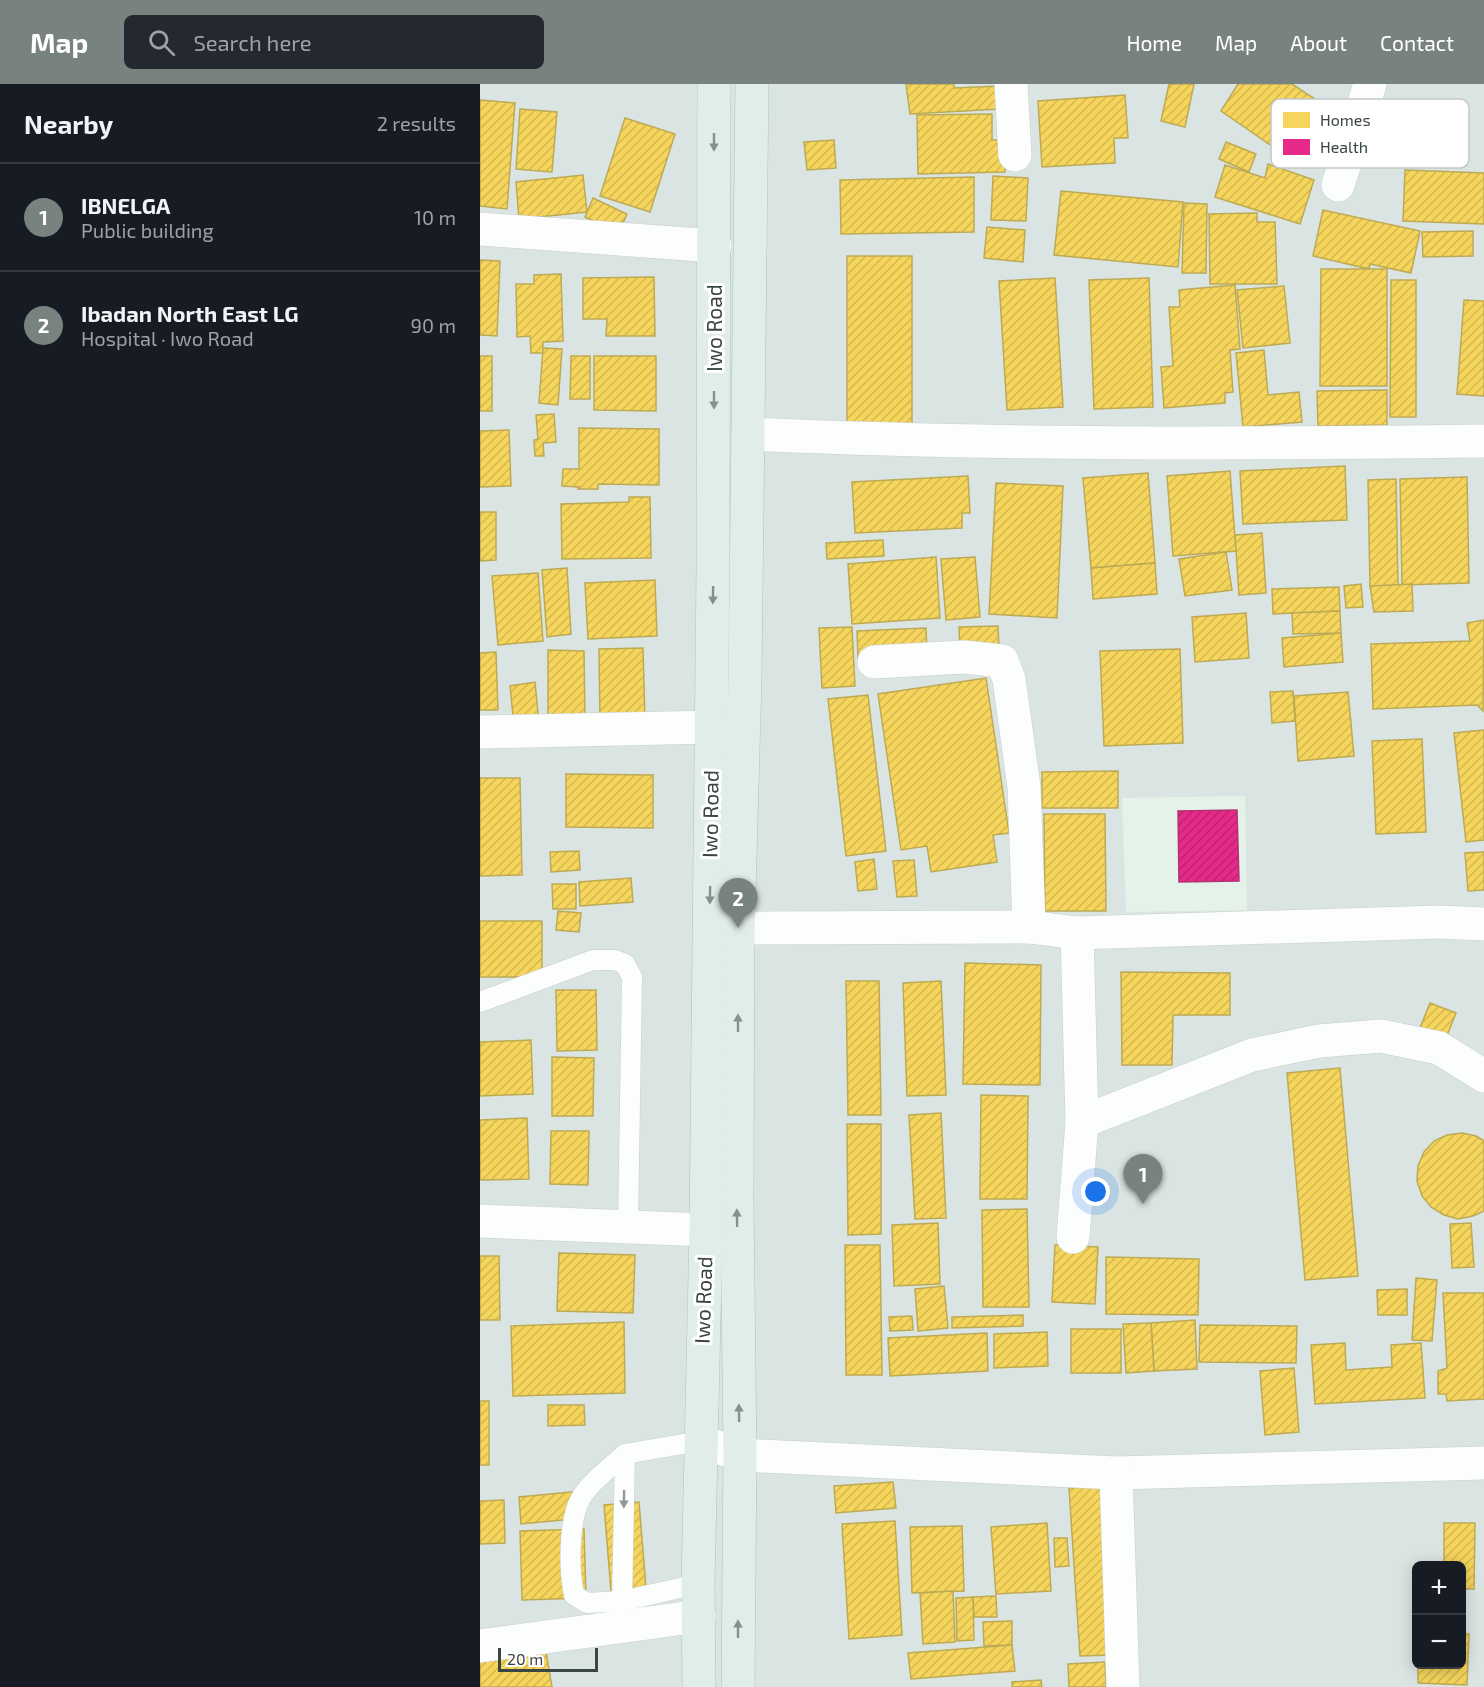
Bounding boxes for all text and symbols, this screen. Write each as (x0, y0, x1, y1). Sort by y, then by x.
search box (124, 15, 544, 69)
text: Map (30, 25, 88, 59)
icon: search (145, 26, 178, 59)
text: Search here (193, 29, 312, 55)
text: Home (1126, 30, 1182, 55)
text: Map (1215, 30, 1257, 55)
text: About (1290, 30, 1347, 55)
text: Contact (1380, 30, 1454, 55)
legend (1271, 99, 1469, 168)
text: Nearby (24, 108, 113, 139)
text: Homes (1320, 110, 1371, 129)
text: 2 results (377, 111, 456, 135)
one-way arrow (709, 133, 719, 152)
text: Health (1320, 137, 1368, 156)
text: IBNELGA (81, 192, 170, 218)
text: 1 (39, 205, 48, 229)
text: 10 m (414, 205, 456, 229)
text: Public building (81, 218, 214, 242)
street label: Iwo Road (701, 284, 726, 372)
text: Ibadan North East LG (81, 300, 298, 326)
text: 2 (38, 313, 49, 337)
text: 90 m (411, 313, 456, 337)
text: Hospital · Iwo Road (81, 326, 254, 350)
one-way arrow (709, 391, 719, 410)
one-way arrow (708, 586, 718, 605)
street label: Iwo Road (696, 770, 723, 858)
pin: 2 (718, 878, 758, 928)
one-way arrow (705, 886, 715, 905)
one-way arrow (733, 1013, 743, 1032)
pin: 1 (1124, 1154, 1162, 1204)
your location (1081, 1177, 1110, 1206)
one-way arrow (732, 1208, 742, 1227)
street label: Iwo Road (688, 1256, 717, 1344)
one-way arrow (734, 1403, 744, 1422)
one-way arrow (619, 1489, 629, 1508)
map controls (1412, 1561, 1466, 1669)
button: + (1412, 1561, 1466, 1615)
button: − (1412, 1615, 1466, 1669)
one-way arrow (733, 1619, 743, 1638)
scale bar (498, 1645, 598, 1672)
text: 20 m (507, 1649, 543, 1668)

